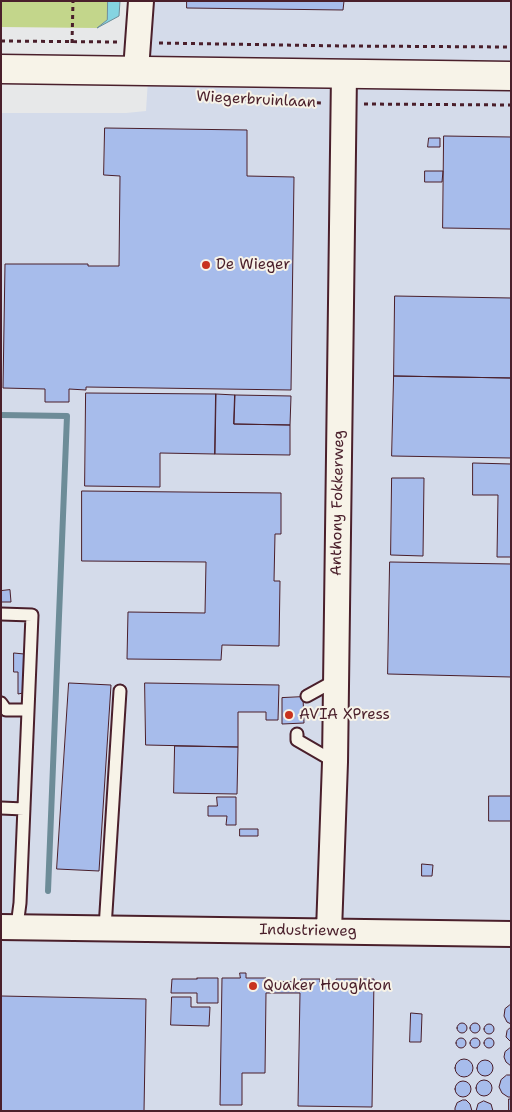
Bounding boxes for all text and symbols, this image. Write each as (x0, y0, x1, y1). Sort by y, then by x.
street label: Wiegerbruinlaan (196, 88, 316, 112)
place label: De Wieger (216, 256, 290, 274)
marker: De Wieger (200, 259, 212, 271)
street label: Anthony Fokkerweg (328, 430, 348, 576)
place label: AVIA XPress (299, 706, 390, 724)
marker: AVIA XPress (283, 709, 295, 721)
street label: Industrieweg (259, 921, 357, 941)
place label: Quaker Houghton (263, 977, 391, 995)
marker: Quaker Houghton (247, 980, 259, 992)

